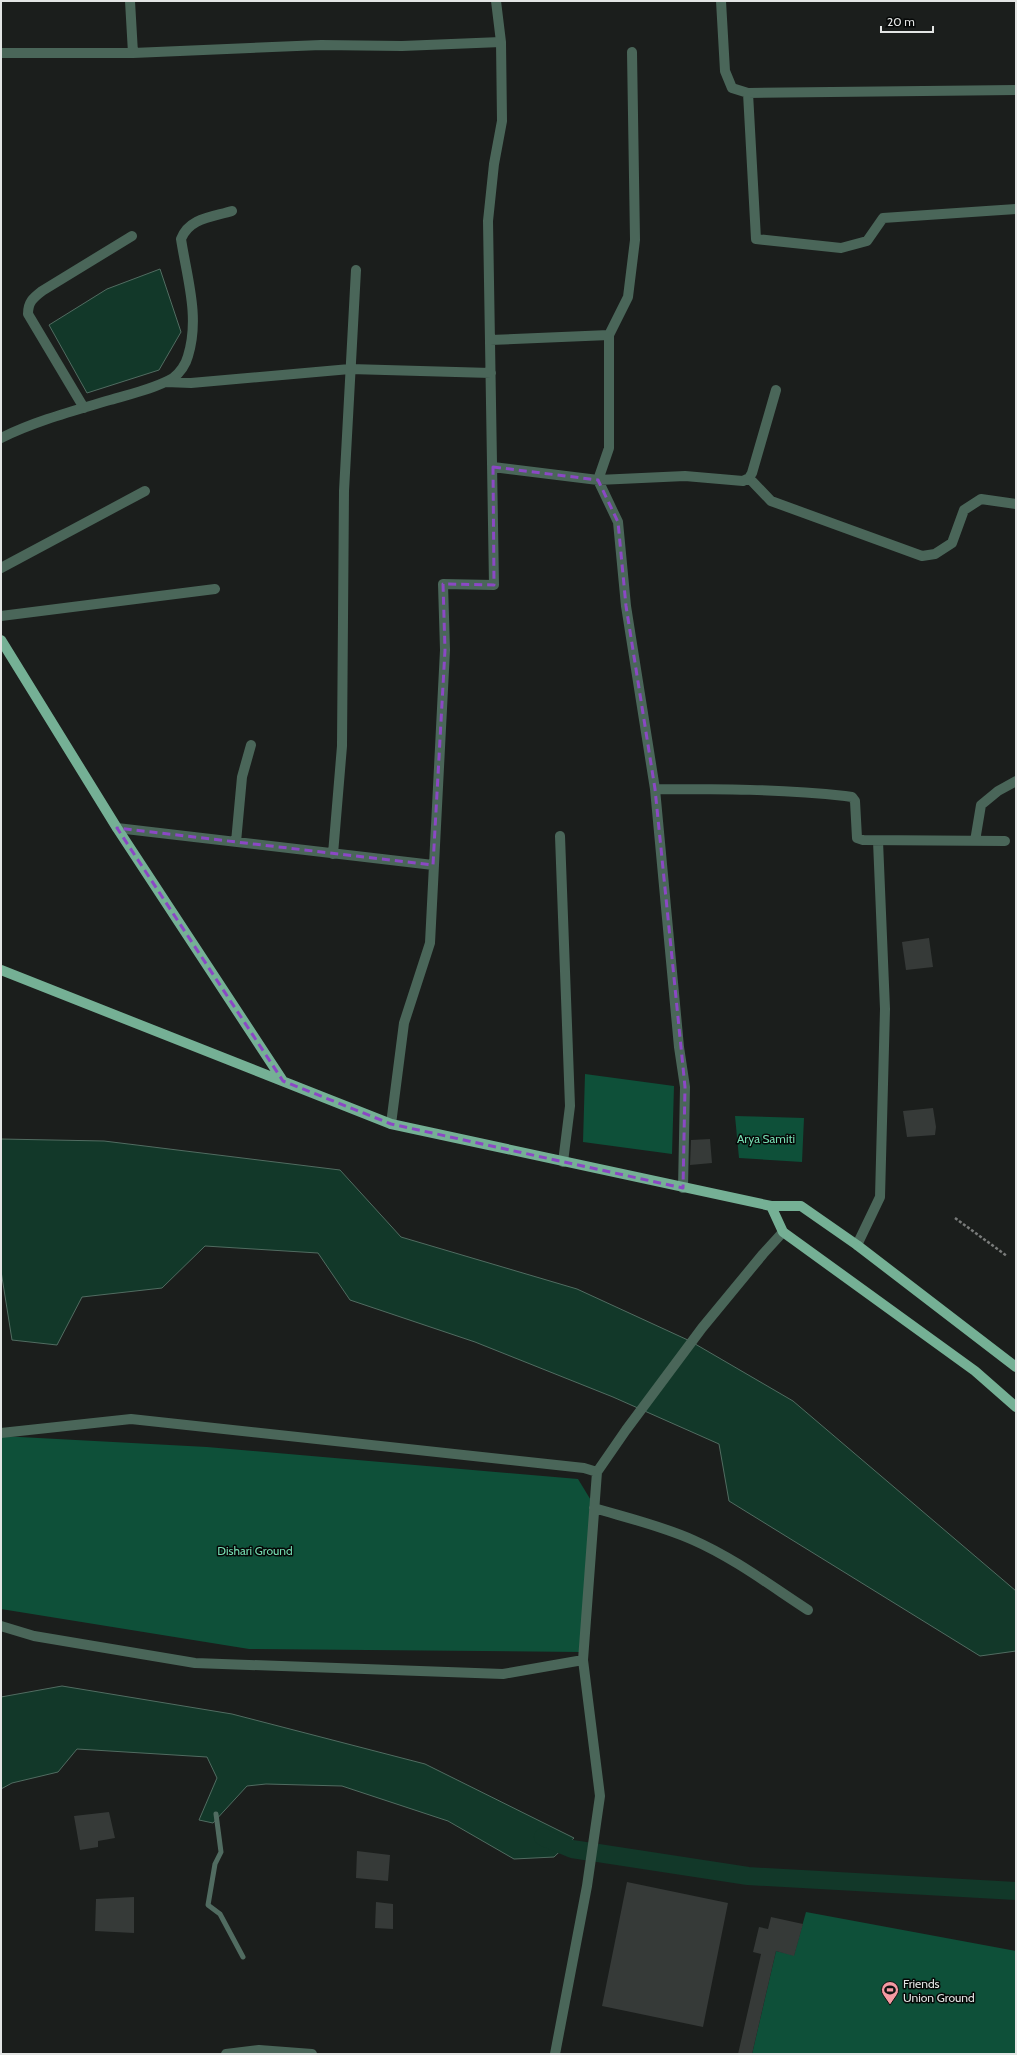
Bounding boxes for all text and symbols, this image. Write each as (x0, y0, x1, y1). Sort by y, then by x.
scale bar (881, 8, 933, 34)
text: 20 m (887, 14, 915, 29)
park label: Arya Samiti (737, 1131, 795, 1146)
park label: Dishari Ground (217, 1543, 293, 1558)
place label: Friends Union Ground (903, 1976, 975, 2005)
sports icon: Friends Union Ground (880, 1980, 900, 2005)

